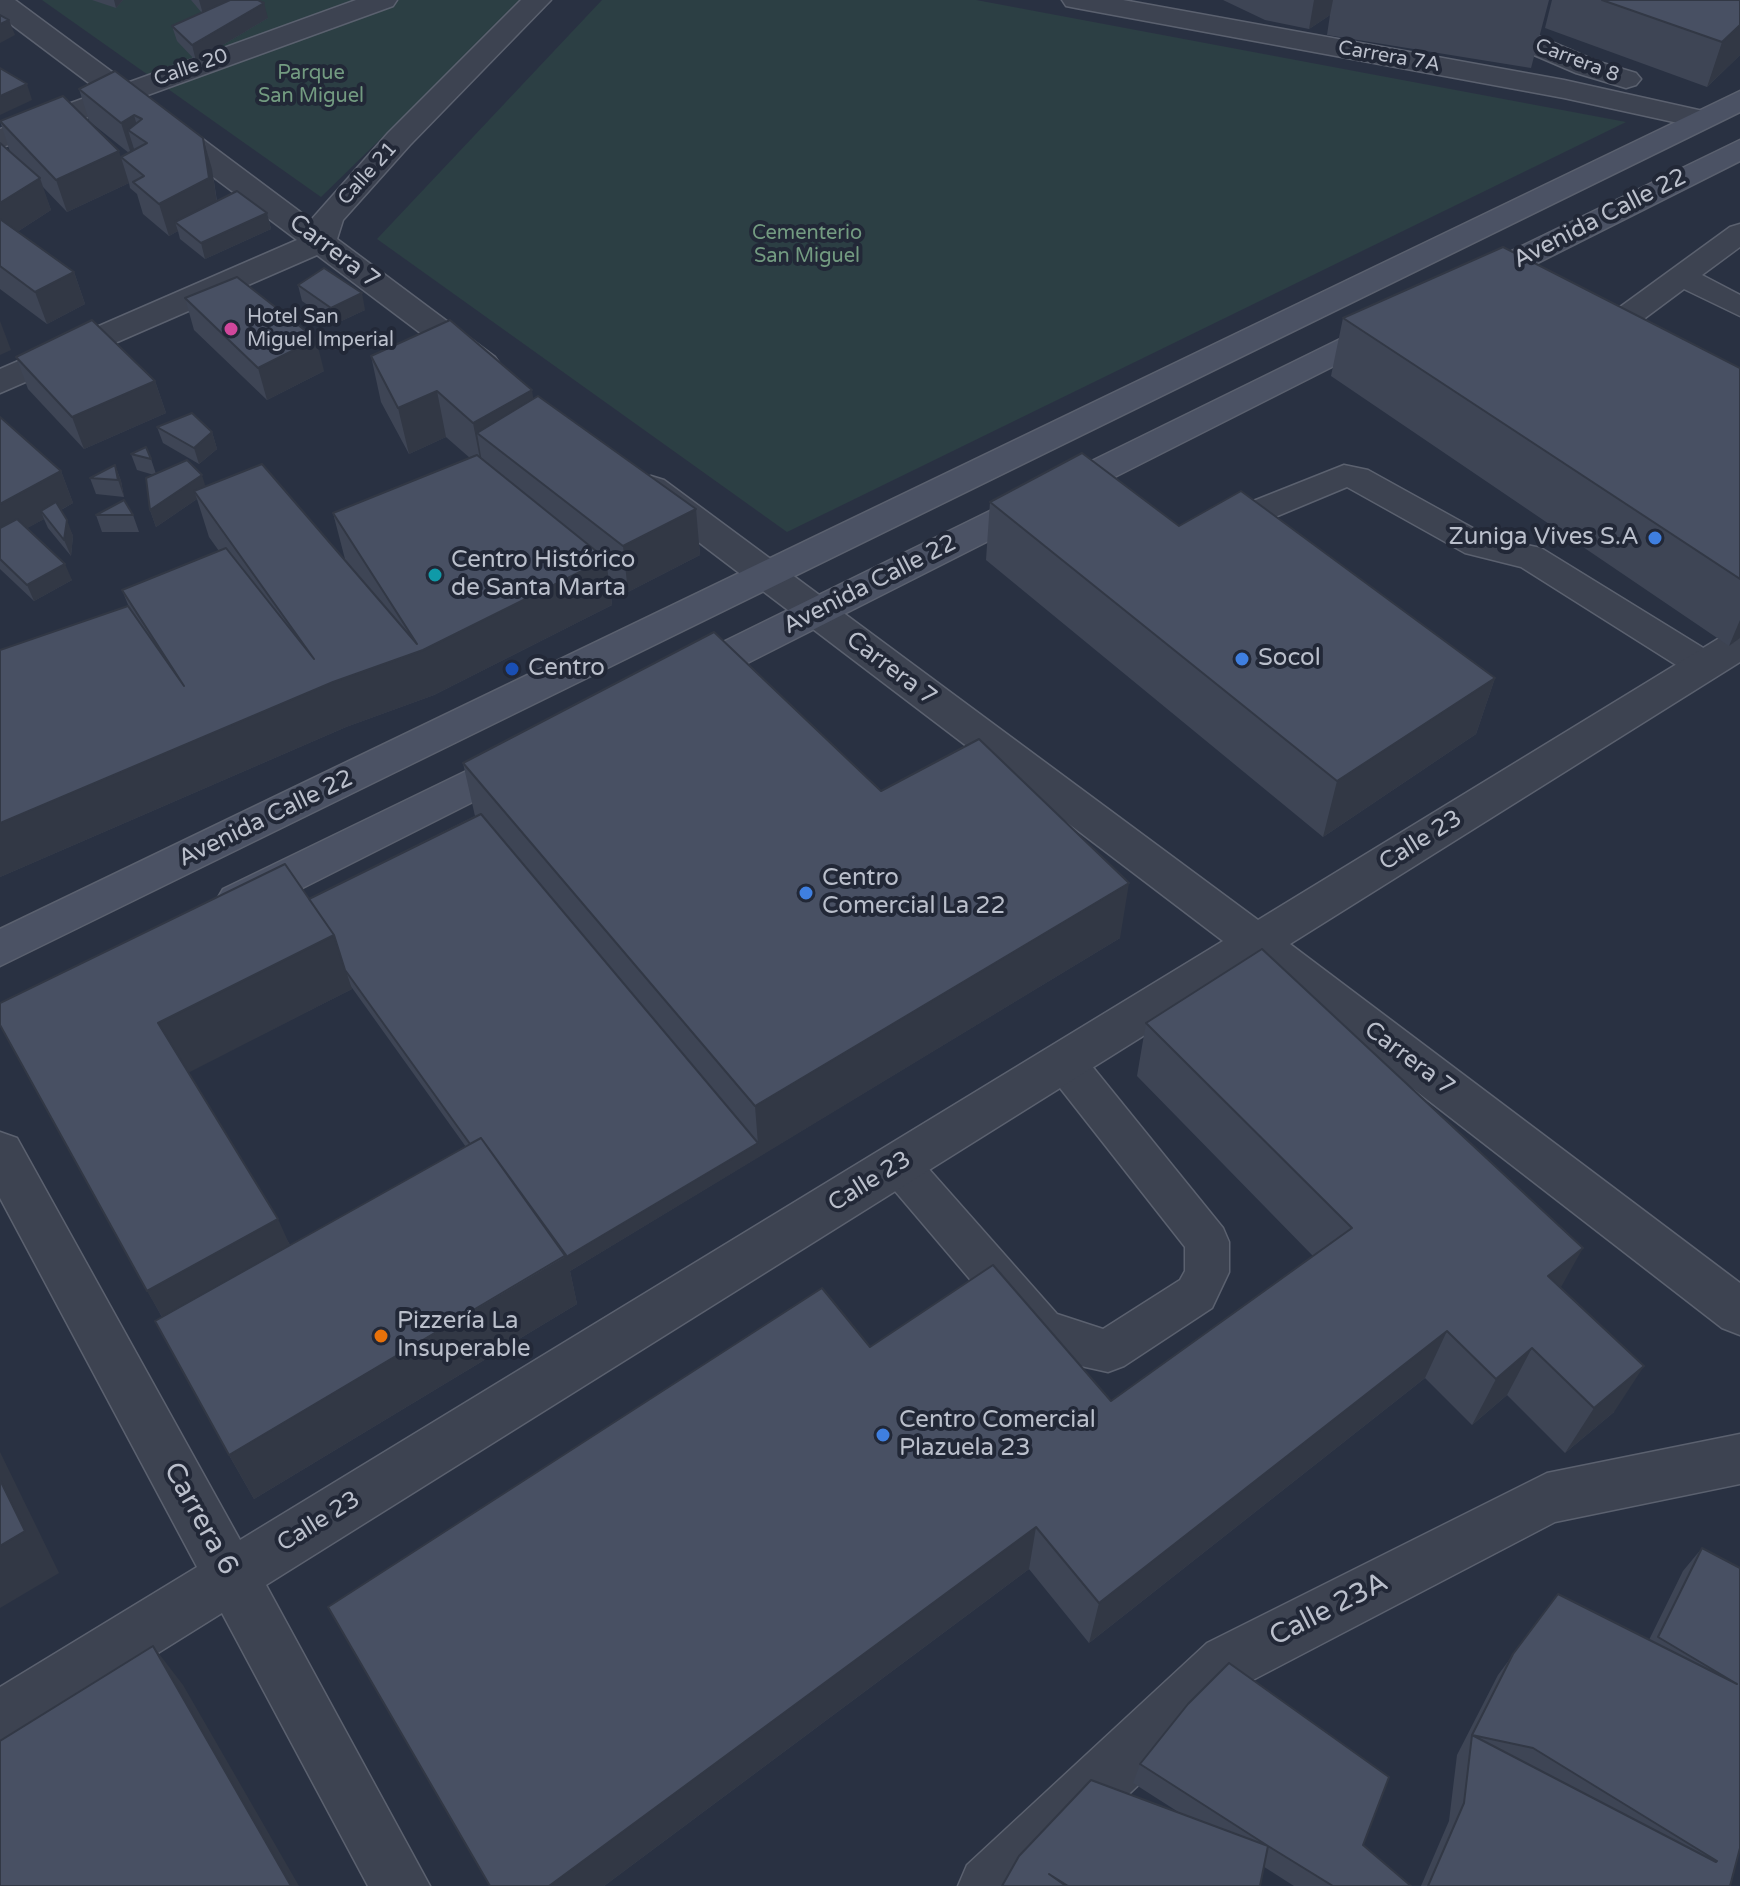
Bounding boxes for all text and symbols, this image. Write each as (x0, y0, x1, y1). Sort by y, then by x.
street label: Carrera 8 (1532, 34, 1622, 88)
street label: Carrera 7A (1336, 36, 1442, 78)
street label: Calle 20 (151, 44, 231, 92)
park label: Parque San Miguel (258, 62, 364, 109)
street label: Calle 21 (333, 137, 403, 211)
street label: Avenida Calle 22 (1508, 163, 1692, 275)
street label: Carrera 7 (283, 209, 385, 295)
park label: Cementerio San Miguel (752, 222, 862, 269)
place label: Hotel San Miguel Imperial (247, 306, 394, 353)
marker: Hotel San Miguel Imperial (222, 320, 240, 338)
place label: Zuniga Vives S.A (1448, 524, 1639, 552)
street label: Avenida Calle 22 (778, 529, 962, 641)
marker: Zuniga Vives S.A (1646, 529, 1664, 547)
place label: Centro Histórico de Santa Marta (451, 547, 635, 603)
marker: Centro Histórico de Santa Marta (426, 566, 444, 584)
street label: Carrera 7 (840, 626, 942, 712)
place label: Socol (1258, 645, 1321, 673)
marker: Socol (1233, 650, 1251, 668)
place label: Centro (528, 655, 605, 683)
marker: Centro (503, 660, 521, 678)
street label: Avenida Calle 22 (174, 764, 358, 874)
street label: Calle 23 (1374, 804, 1468, 878)
place label: Centro Comercial La 22 (822, 865, 1006, 921)
marker: Centro Comercial La 22 (797, 884, 815, 902)
street label: Carrera 7 (1358, 1016, 1460, 1102)
street label: Calle 23 (823, 1145, 917, 1219)
place label: Pizzería La Insuperable (397, 1308, 530, 1364)
marker: Pizzería La Insuperable (372, 1327, 390, 1345)
place label: Centro Comercial Plazuela 23 (899, 1407, 1096, 1463)
marker: Centro Comercial Plazuela 23 (874, 1426, 892, 1444)
street label: Carrera 6 (155, 1457, 245, 1581)
street label: Calle 23 (272, 1485, 366, 1559)
street label: Calle 23A (1264, 1566, 1394, 1654)

